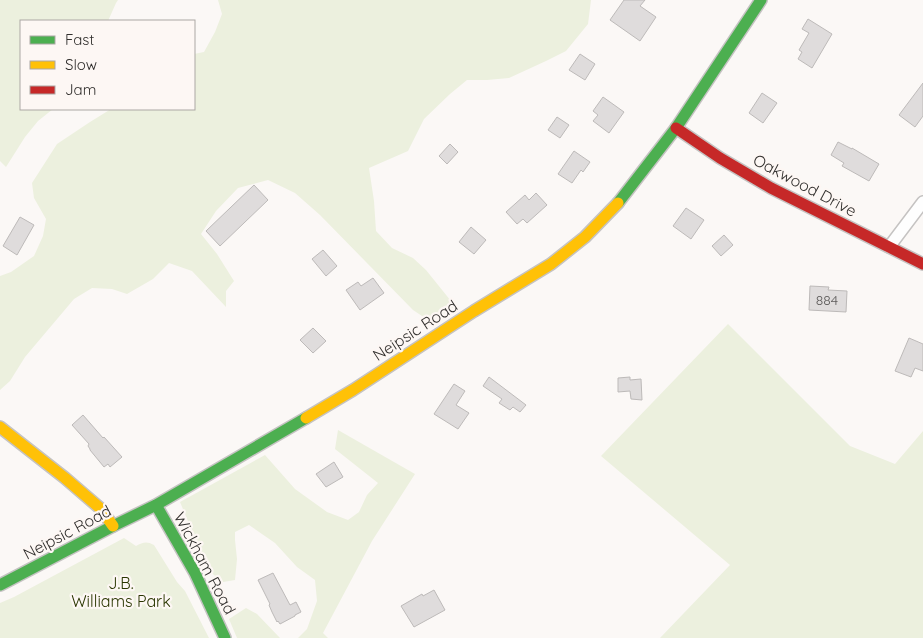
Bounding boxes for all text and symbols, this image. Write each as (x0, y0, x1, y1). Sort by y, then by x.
legend (20, 20, 195, 110)
text: Fast (65, 30, 94, 49)
text: Slow (65, 55, 97, 74)
text: Jam (65, 80, 96, 99)
street label: Oakwood Drive (750, 149, 860, 221)
house number: 884 (816, 291, 838, 309)
street label: Neipsic Road (369, 295, 461, 365)
street label: Neipsic Road (19, 500, 115, 564)
street label: Wickham Road (170, 508, 240, 618)
park label: J.B. Williams Park (71, 573, 171, 611)

